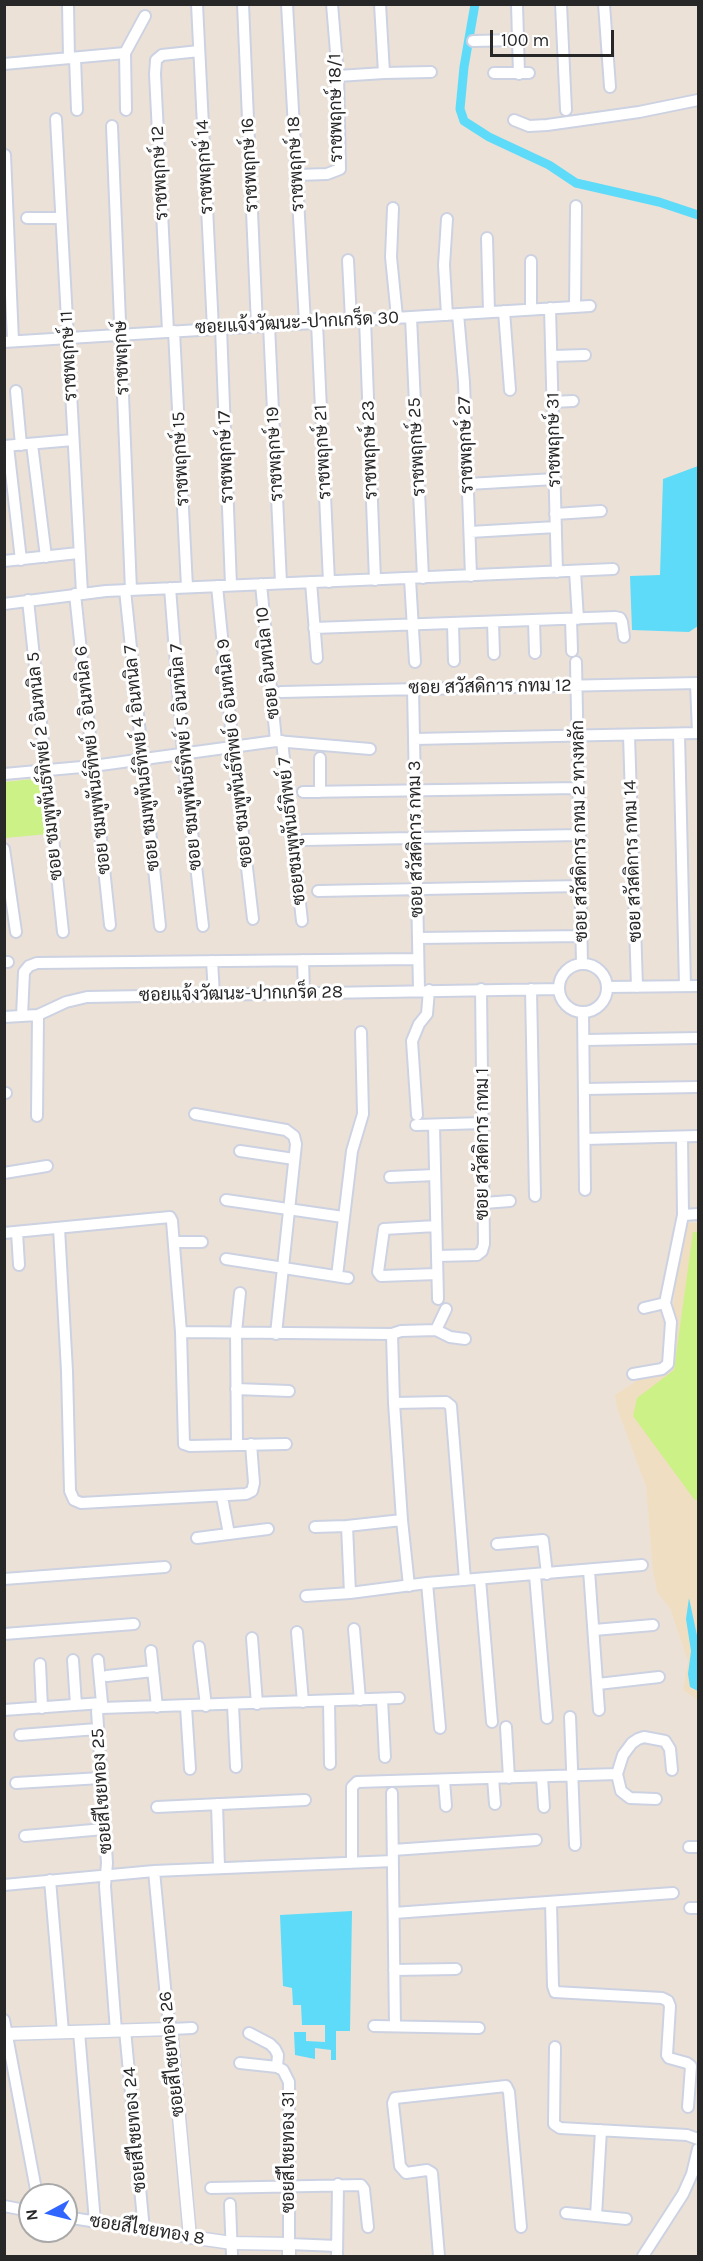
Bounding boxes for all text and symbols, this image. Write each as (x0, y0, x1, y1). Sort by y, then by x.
scale bar (493, 18, 618, 56)
text: 100 m (501, 29, 549, 51)
street label: ราชพฤกษ์ 18/1 (324, 53, 348, 163)
street label: ราชพฤกษ์ 18 (283, 116, 309, 212)
street label: ราชพฤกษ์ 16 (237, 117, 263, 213)
street label: ราชพฤกษ์ 14 (192, 119, 218, 215)
street label: ราชพฤกษ์ 12 (147, 125, 173, 221)
street label: ซอยแจ้งวัฒนะ-ปากเกร็ด 30 (195, 307, 399, 339)
street label: ราชพฤกษ์ 11 (56, 310, 82, 402)
street label: ราชพฤกษ์ (110, 320, 134, 396)
street label: ราชพฤกษ์ 31 (542, 392, 566, 488)
street label: ราชพฤกษ์ 27 (454, 396, 478, 494)
street label: ราชพฤกษ์ 25 (404, 397, 430, 497)
street label: ราชพฤกษ์ 23 (357, 400, 383, 500)
street label: ราชพฤกษ์ 21 (310, 404, 336, 500)
street label: ราชพฤกษ์ 19 (262, 406, 288, 502)
street label: ราชพฤกษ์ 17 (214, 410, 238, 504)
street label: ราชพฤกษ์ 15 (168, 411, 194, 507)
street label: ซอย อินทนิล 10 (251, 606, 285, 720)
street label: ซอย ชมพูพันธ์ทิพย์ 6 อินทนิล 9 (212, 638, 258, 868)
street label: ซอย ชมพูพันธ์ทิพย์ 5 อินทนิล 7 (165, 643, 207, 871)
street label: ซอย ชมพูพันธ์ทิพย์ 4 อินทนิล 7 (119, 644, 165, 872)
street label: ซอย ชมพูพันธ์ทิพย์ 3 อินทนิล 6 (70, 645, 116, 875)
street label: ซอย ชมพูพันธ์ทิพย์ 2 อินทนิล 5 (22, 651, 68, 881)
street label: ซอย สวัสดิการ กทม 12 (408, 675, 572, 699)
street label: ซอย สวัสดิการ กทม 2 ทางหลัก (567, 720, 593, 942)
street label: ซอยชมพูพันธ์ทิพย์ 7 (273, 756, 311, 906)
street label: ซอย สวัสดิการ กทม 3 (404, 760, 428, 918)
street label: ซอย สวัสดิการ กทม 14 (619, 779, 647, 943)
street label: ซอยแจ้งวัฒนะ-ปากเกร็ด 28 (139, 981, 343, 1007)
street label: ซอย สวัสดิการ กทม 1 (472, 1068, 494, 1220)
street label: ซอยสีไชยทอง 25 (87, 1727, 117, 1855)
street label: ซอยสีไชยทอง 26 (155, 1990, 189, 2118)
street label: ซอยสีไชยทอง 24 (119, 2066, 151, 2194)
street label: ซอยสีไชยทอง 31 (278, 2091, 300, 2213)
north arrow (18, 2183, 78, 2243)
text: N (21, 2208, 42, 2222)
street label: ซอยสีไชยทอง 8 (88, 2210, 206, 2250)

